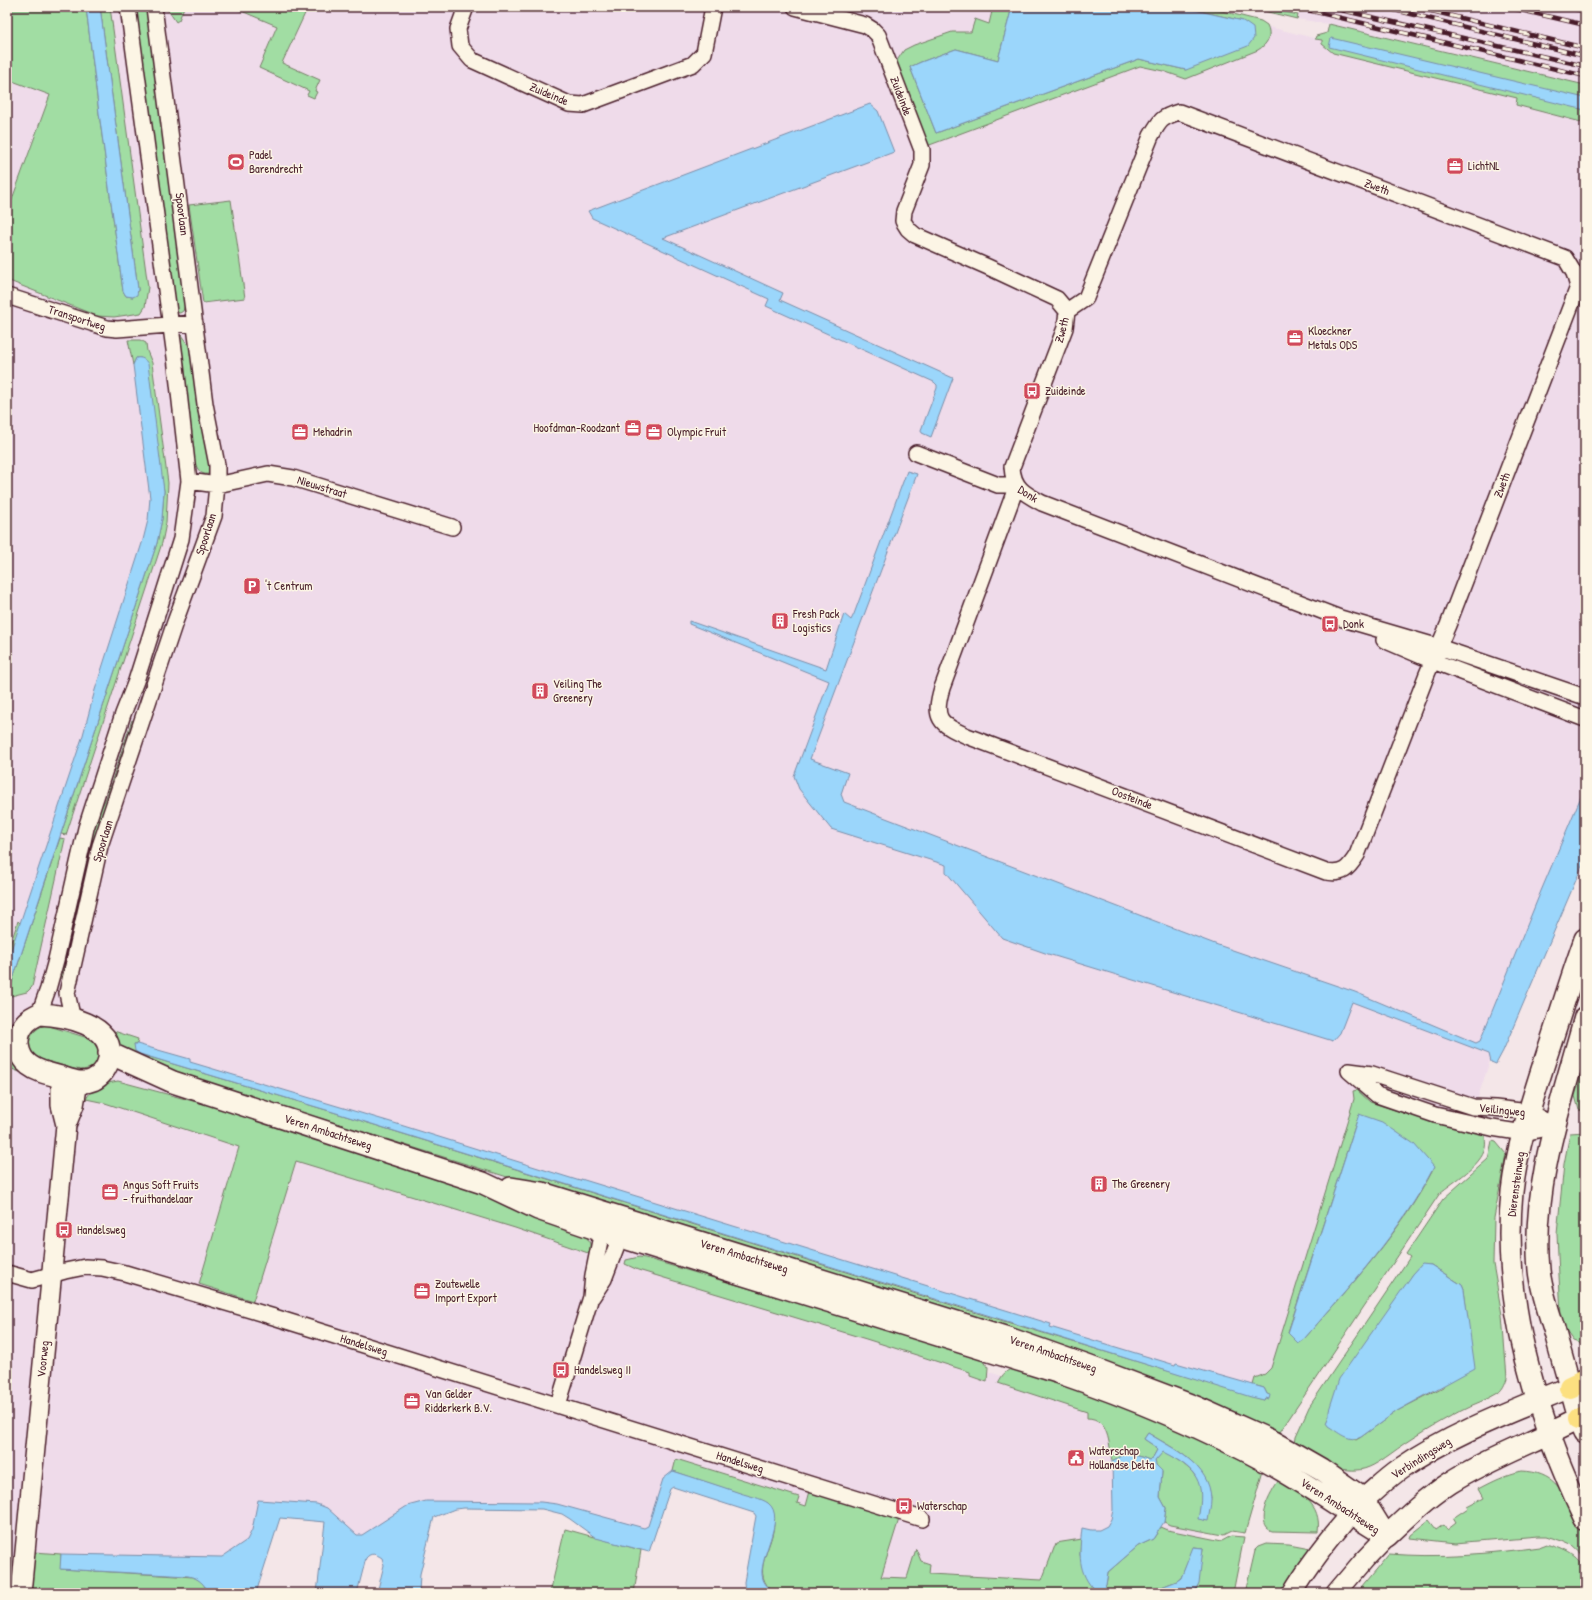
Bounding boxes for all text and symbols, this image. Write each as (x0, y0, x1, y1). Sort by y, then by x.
street label: Zuideinde (886, 74, 917, 118)
street label: Zuideinde (527, 78, 571, 109)
place label: Padel Barendrecht (249, 146, 303, 177)
sports icon: Padel Barendrecht (226, 152, 246, 172)
office icon: LichtNL (1445, 156, 1465, 176)
place label: LichtNL (1468, 157, 1500, 174)
street label: Zweth (1362, 174, 1392, 199)
street label: Spoorlaan (171, 192, 194, 236)
street label: Transportweg (46, 300, 108, 335)
street label: Zweth (1050, 315, 1073, 344)
place label: Kloeckner Metals ODS (1308, 322, 1358, 353)
office icon: Kloeckner Metals ODS (1285, 328, 1305, 348)
bus stop icon: Zuideinde (1022, 381, 1042, 401)
place label: Zuideinde (1045, 382, 1086, 399)
office icon: Hoofdman-Roodzant (623, 418, 643, 438)
place label: Hoofdman-Roodzant (533, 419, 621, 436)
office icon: Mehadrin (290, 422, 310, 442)
office icon: Olympic Fruit (644, 422, 664, 442)
place label: Mehadrin (313, 423, 352, 440)
place label: Olympic Fruit (667, 423, 727, 440)
street label: Zweth (1489, 470, 1514, 500)
street label: Nieuwstraat (295, 471, 350, 502)
street label: Donk (1015, 481, 1042, 506)
street label: Spoorlaan (191, 511, 220, 557)
parking icon: 't Centrum (242, 576, 262, 596)
place label: 't Centrum (265, 577, 312, 594)
place label: Fresh Pack Logistics (792, 605, 839, 636)
building icon: Fresh Pack Logistics (770, 611, 790, 631)
bus stop icon: Donk (1320, 614, 1340, 634)
place label: Donk (1343, 615, 1364, 632)
place label: Veiling The Greenery (553, 675, 602, 706)
building icon: Veiling The Greenery (530, 681, 550, 701)
street label: Oosteinde (1109, 782, 1155, 813)
street label: Spoorlaan (88, 818, 117, 864)
street label: Veilingweg (1478, 1099, 1526, 1120)
street label: Veren Ambachtseweg (282, 1109, 374, 1154)
street label: Dierensteinweg (1503, 1150, 1528, 1217)
building icon: The Greenery (1089, 1174, 1109, 1194)
place label: The Greenery (1112, 1175, 1170, 1192)
place label: Angus Soft Fruits - fruithandelaar (123, 1176, 199, 1207)
office icon: Angus Soft Fruits - fruithandelaar (100, 1182, 120, 1202)
bus stop icon: Handelsweg (54, 1220, 74, 1240)
place label: Handelsweg (77, 1221, 126, 1238)
street label: Veren Ambachtseweg (698, 1234, 790, 1277)
place label: Zoutewelle Import Export (435, 1275, 498, 1306)
office icon: Zoutewelle Import Export (412, 1281, 432, 1301)
street label: Handelsweg (338, 1329, 390, 1360)
street label: Veren Ambachtseweg (1007, 1331, 1099, 1376)
street label: Voorweg (32, 1340, 53, 1378)
bus stop icon: Handelsweg II (551, 1360, 571, 1380)
place label: Handelsweg II (574, 1361, 631, 1378)
place label: Van Gelder Ridderkerk B.V. (425, 1385, 492, 1416)
office icon: Van Gelder Ridderkerk B.V. (402, 1391, 422, 1411)
street label: Verbindingsweg (1388, 1432, 1454, 1483)
place label: Waterschap Hollandse Delta (1089, 1442, 1154, 1473)
street label: Handelsweg (714, 1446, 766, 1477)
public building icon: Waterschap Hollandse Delta (1066, 1448, 1086, 1468)
street label: Veren Ambachtseweg (1297, 1473, 1383, 1538)
bus stop icon: Waterschap (894, 1496, 914, 1516)
place label: Waterschap (917, 1497, 967, 1514)

